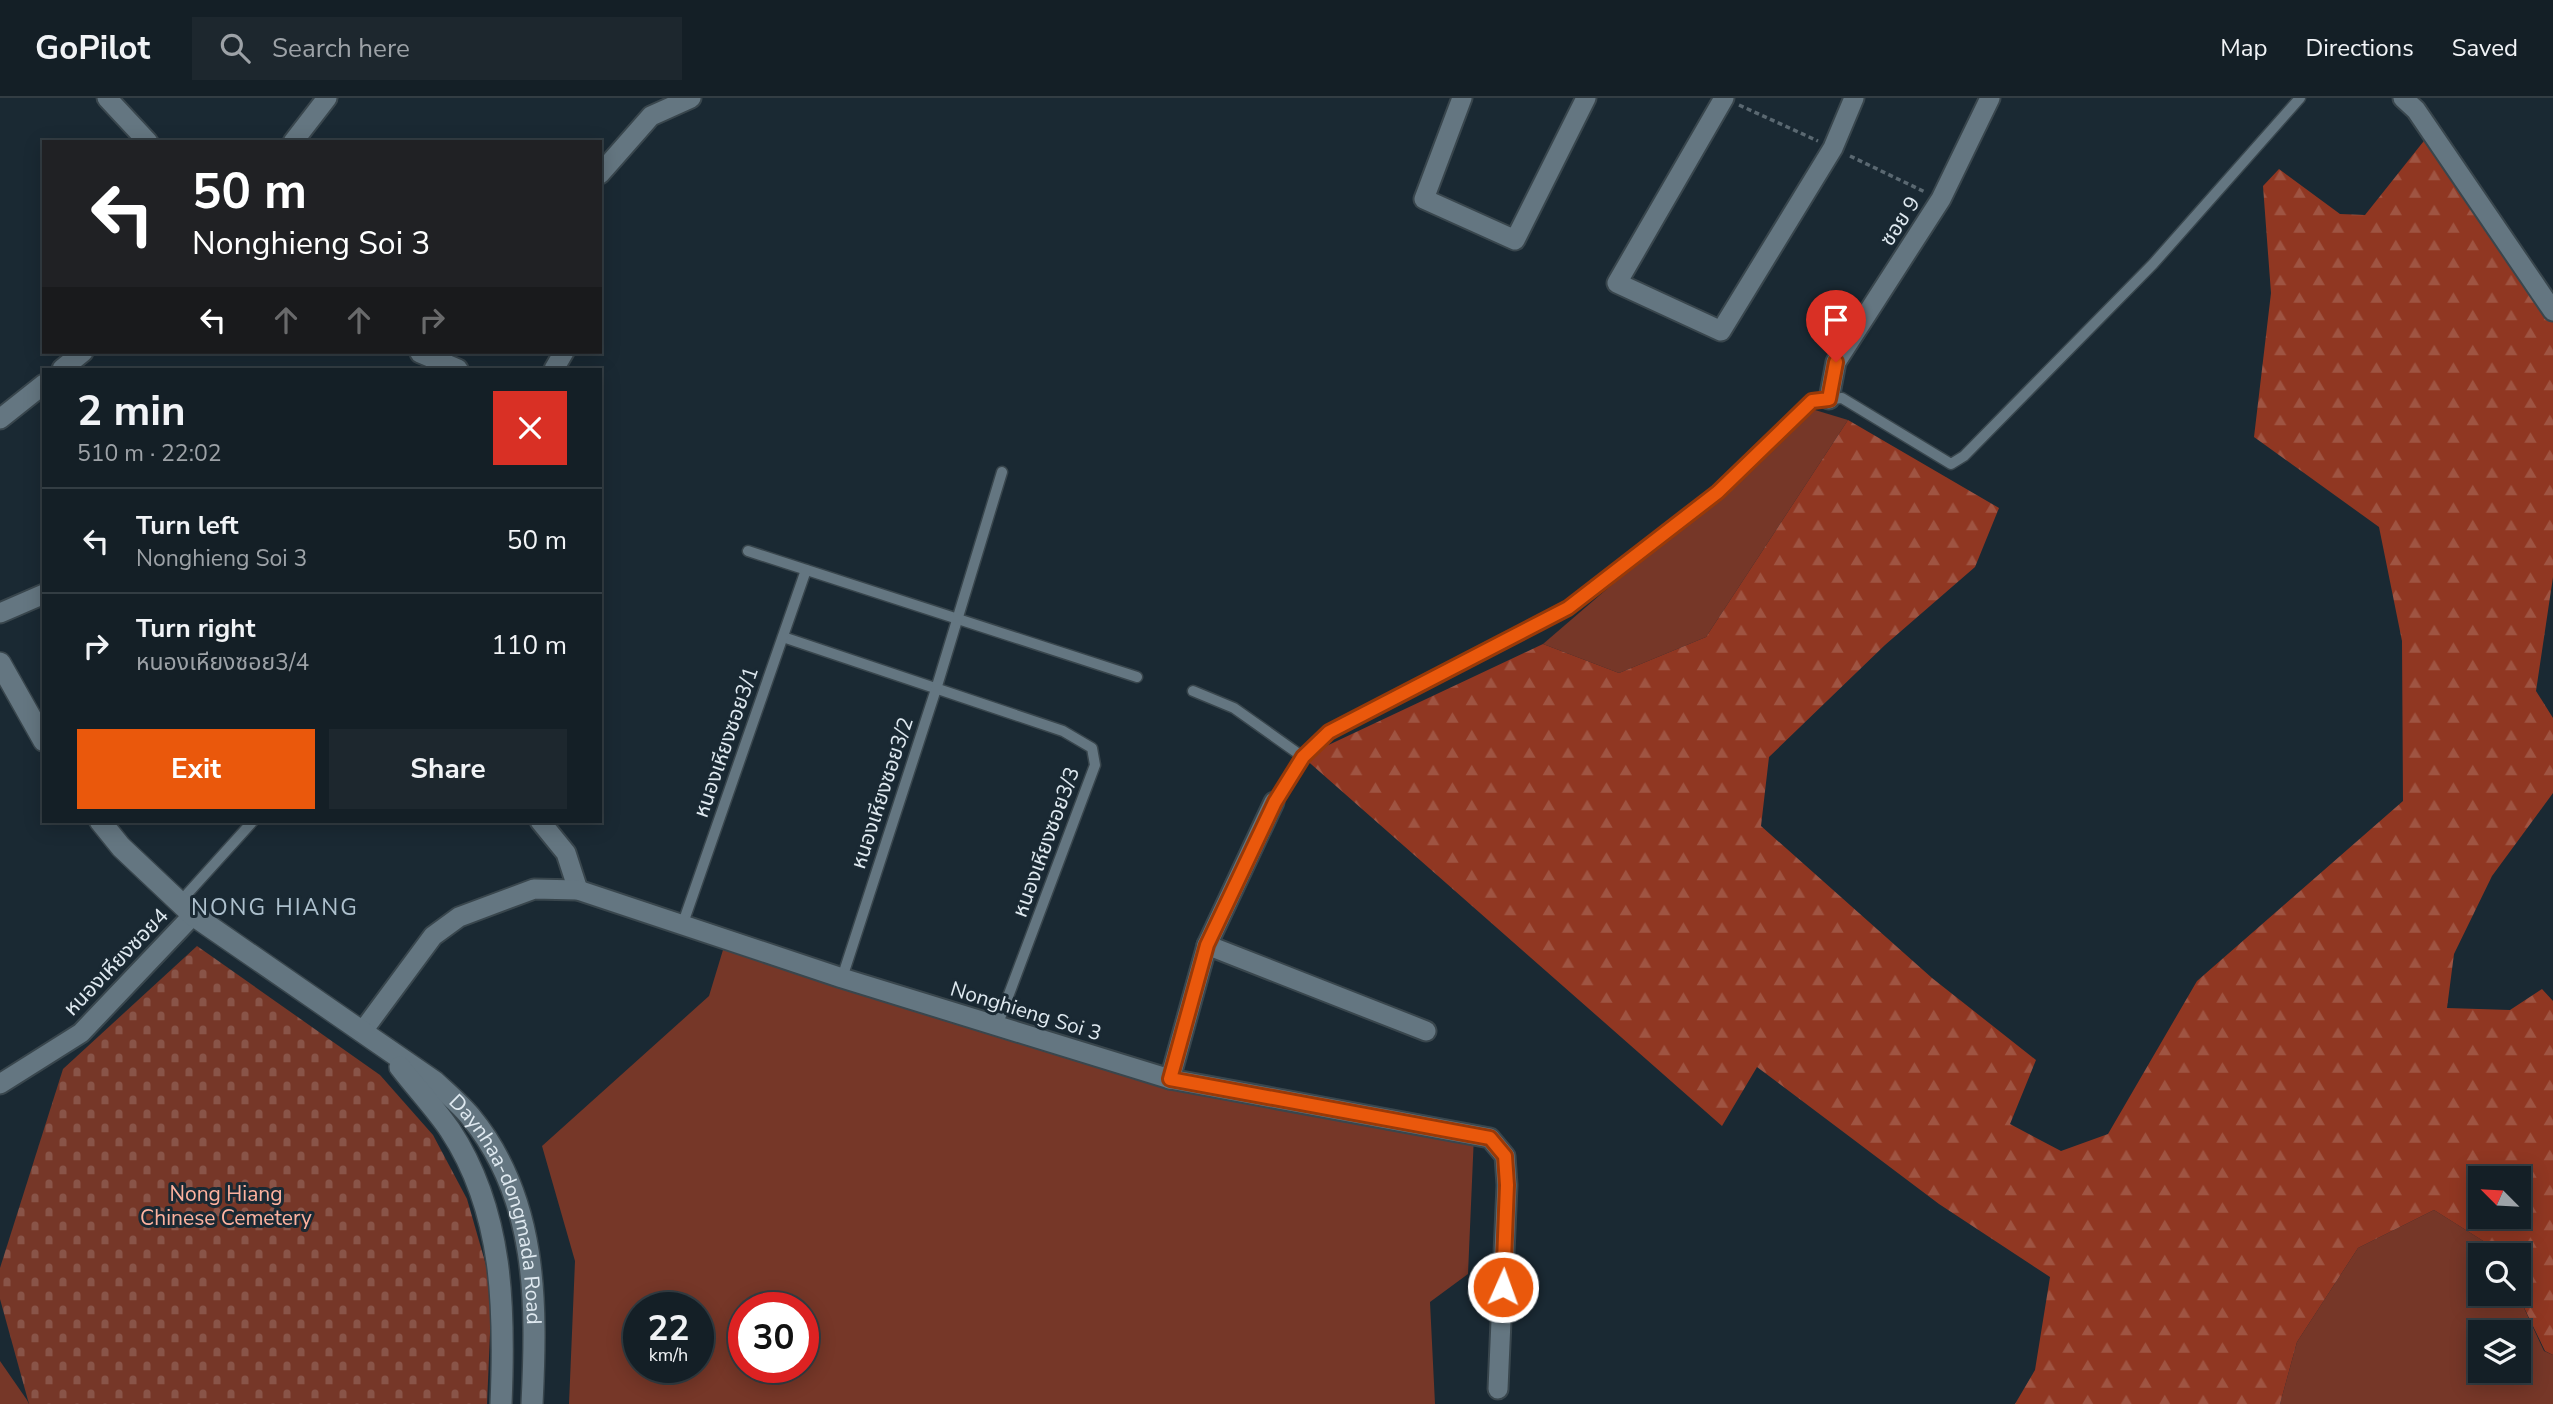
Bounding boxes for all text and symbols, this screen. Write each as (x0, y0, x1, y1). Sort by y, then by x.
search box (192, 17, 682, 80)
text: GoPilot (35, 26, 150, 71)
icon: search (216, 29, 254, 67)
text: Search here (272, 31, 410, 66)
text: Map (2220, 32, 2267, 64)
text: Directions (2305, 32, 2414, 64)
text: Saved (2452, 32, 2518, 64)
text: 50 m (192, 158, 307, 225)
icon: left (77, 168, 168, 259)
street label: ซอย 9 (1873, 191, 1927, 251)
text: Nonghieng Soi 3 (192, 222, 431, 265)
pin (1806, 290, 1866, 362)
icon: left (194, 301, 232, 339)
icon: ahead (267, 301, 305, 339)
icon: ahead (340, 301, 378, 339)
icon: right (413, 301, 451, 339)
icon: arrive (1817, 301, 1855, 339)
text: 2 min (77, 383, 186, 440)
button: close (493, 391, 567, 465)
text: 510 m · 22:02 (77, 438, 222, 469)
text: Turn left (136, 508, 239, 543)
icon: left (77, 522, 115, 560)
text: 50 m (507, 523, 567, 558)
text: Nonghieng Soi 3 (136, 543, 307, 574)
text: Turn right (136, 611, 255, 646)
icon: right (77, 627, 115, 665)
text: 110 m (491, 628, 567, 663)
text: หนองเหียงซอย3/4 (136, 647, 309, 678)
street label: หนองเหียงซอย3/1 (687, 663, 765, 821)
street label: หนองเหียงซอย3/2 (844, 713, 920, 873)
button: Exit (77, 729, 315, 809)
button: Share (329, 729, 567, 809)
street label: หนองเหียงซอย3/3 (1006, 763, 1086, 921)
district label: NONG HIANG (191, 892, 359, 923)
street label: หนองเหียงซอย4 (57, 902, 175, 1022)
street label: Nonghieng Soi 3 (947, 975, 1105, 1047)
street label: Daynhaa-dongmada Road (443, 1088, 548, 1325)
north arrow (2468, 1166, 2530, 1228)
map controls (2468, 1166, 2531, 1383)
park label: Nong Hiang Chinese Cemetery (140, 1180, 312, 1232)
button: search (2468, 1243, 2531, 1306)
position arrow (1466, 1250, 1540, 1324)
speed limit sign: 30 (728, 1292, 819, 1383)
text: 22 (647, 1305, 690, 1352)
button: layers (2468, 1320, 2531, 1383)
text: km/h (649, 1343, 688, 1367)

